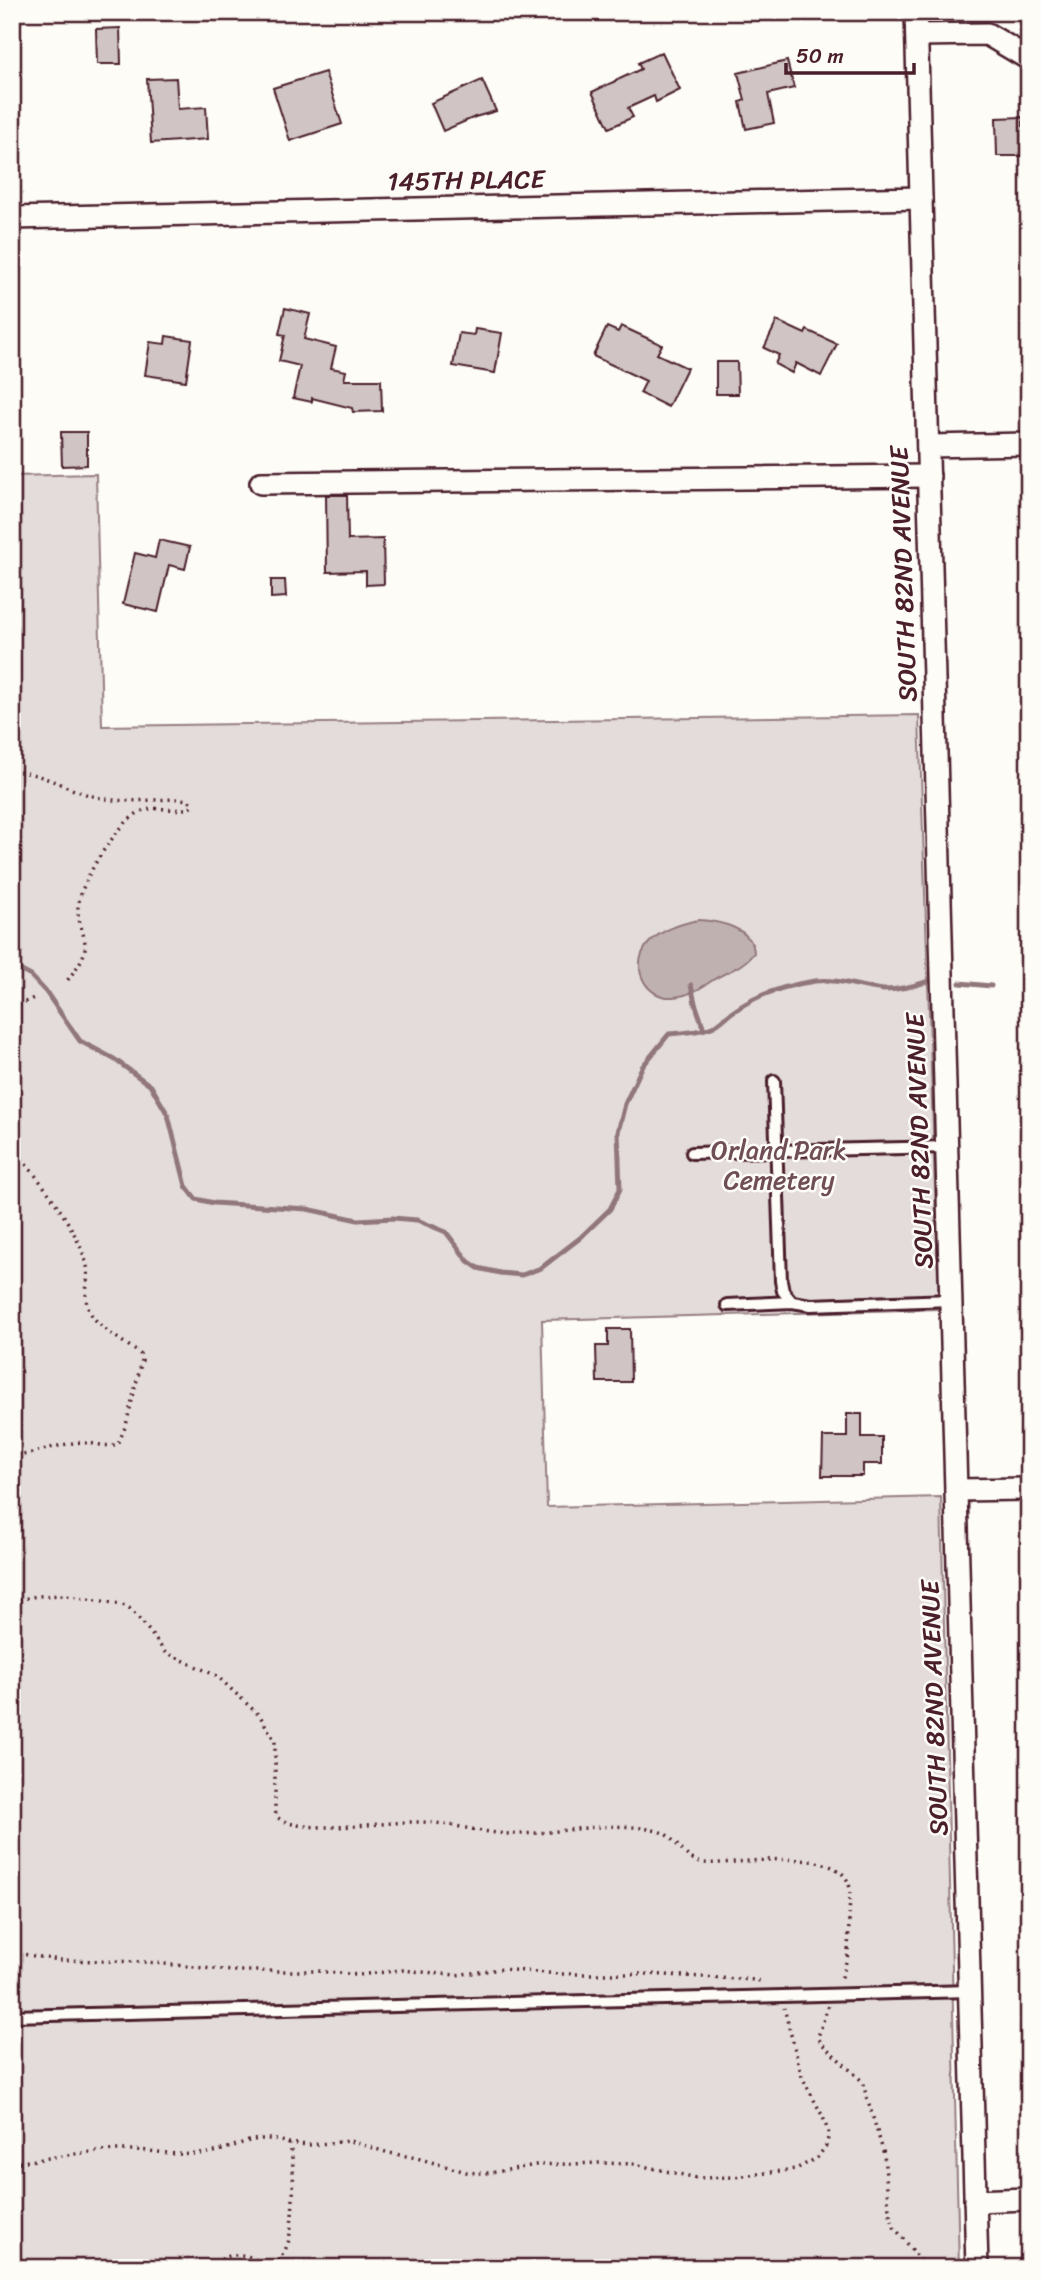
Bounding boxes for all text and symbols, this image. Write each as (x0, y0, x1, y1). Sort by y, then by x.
scale bar (786, 32, 913, 76)
text: 50 m (796, 37, 844, 75)
street label: 145TH PLACE (387, 156, 547, 204)
street label: SOUTH 82ND AVENUE (875, 444, 930, 703)
street label: SOUTH 82ND AVENUE (891, 1011, 946, 1270)
park label: Orland Park Cemetery (711, 1127, 847, 1203)
street label: SOUTH 82ND AVENUE (906, 1578, 961, 1837)

